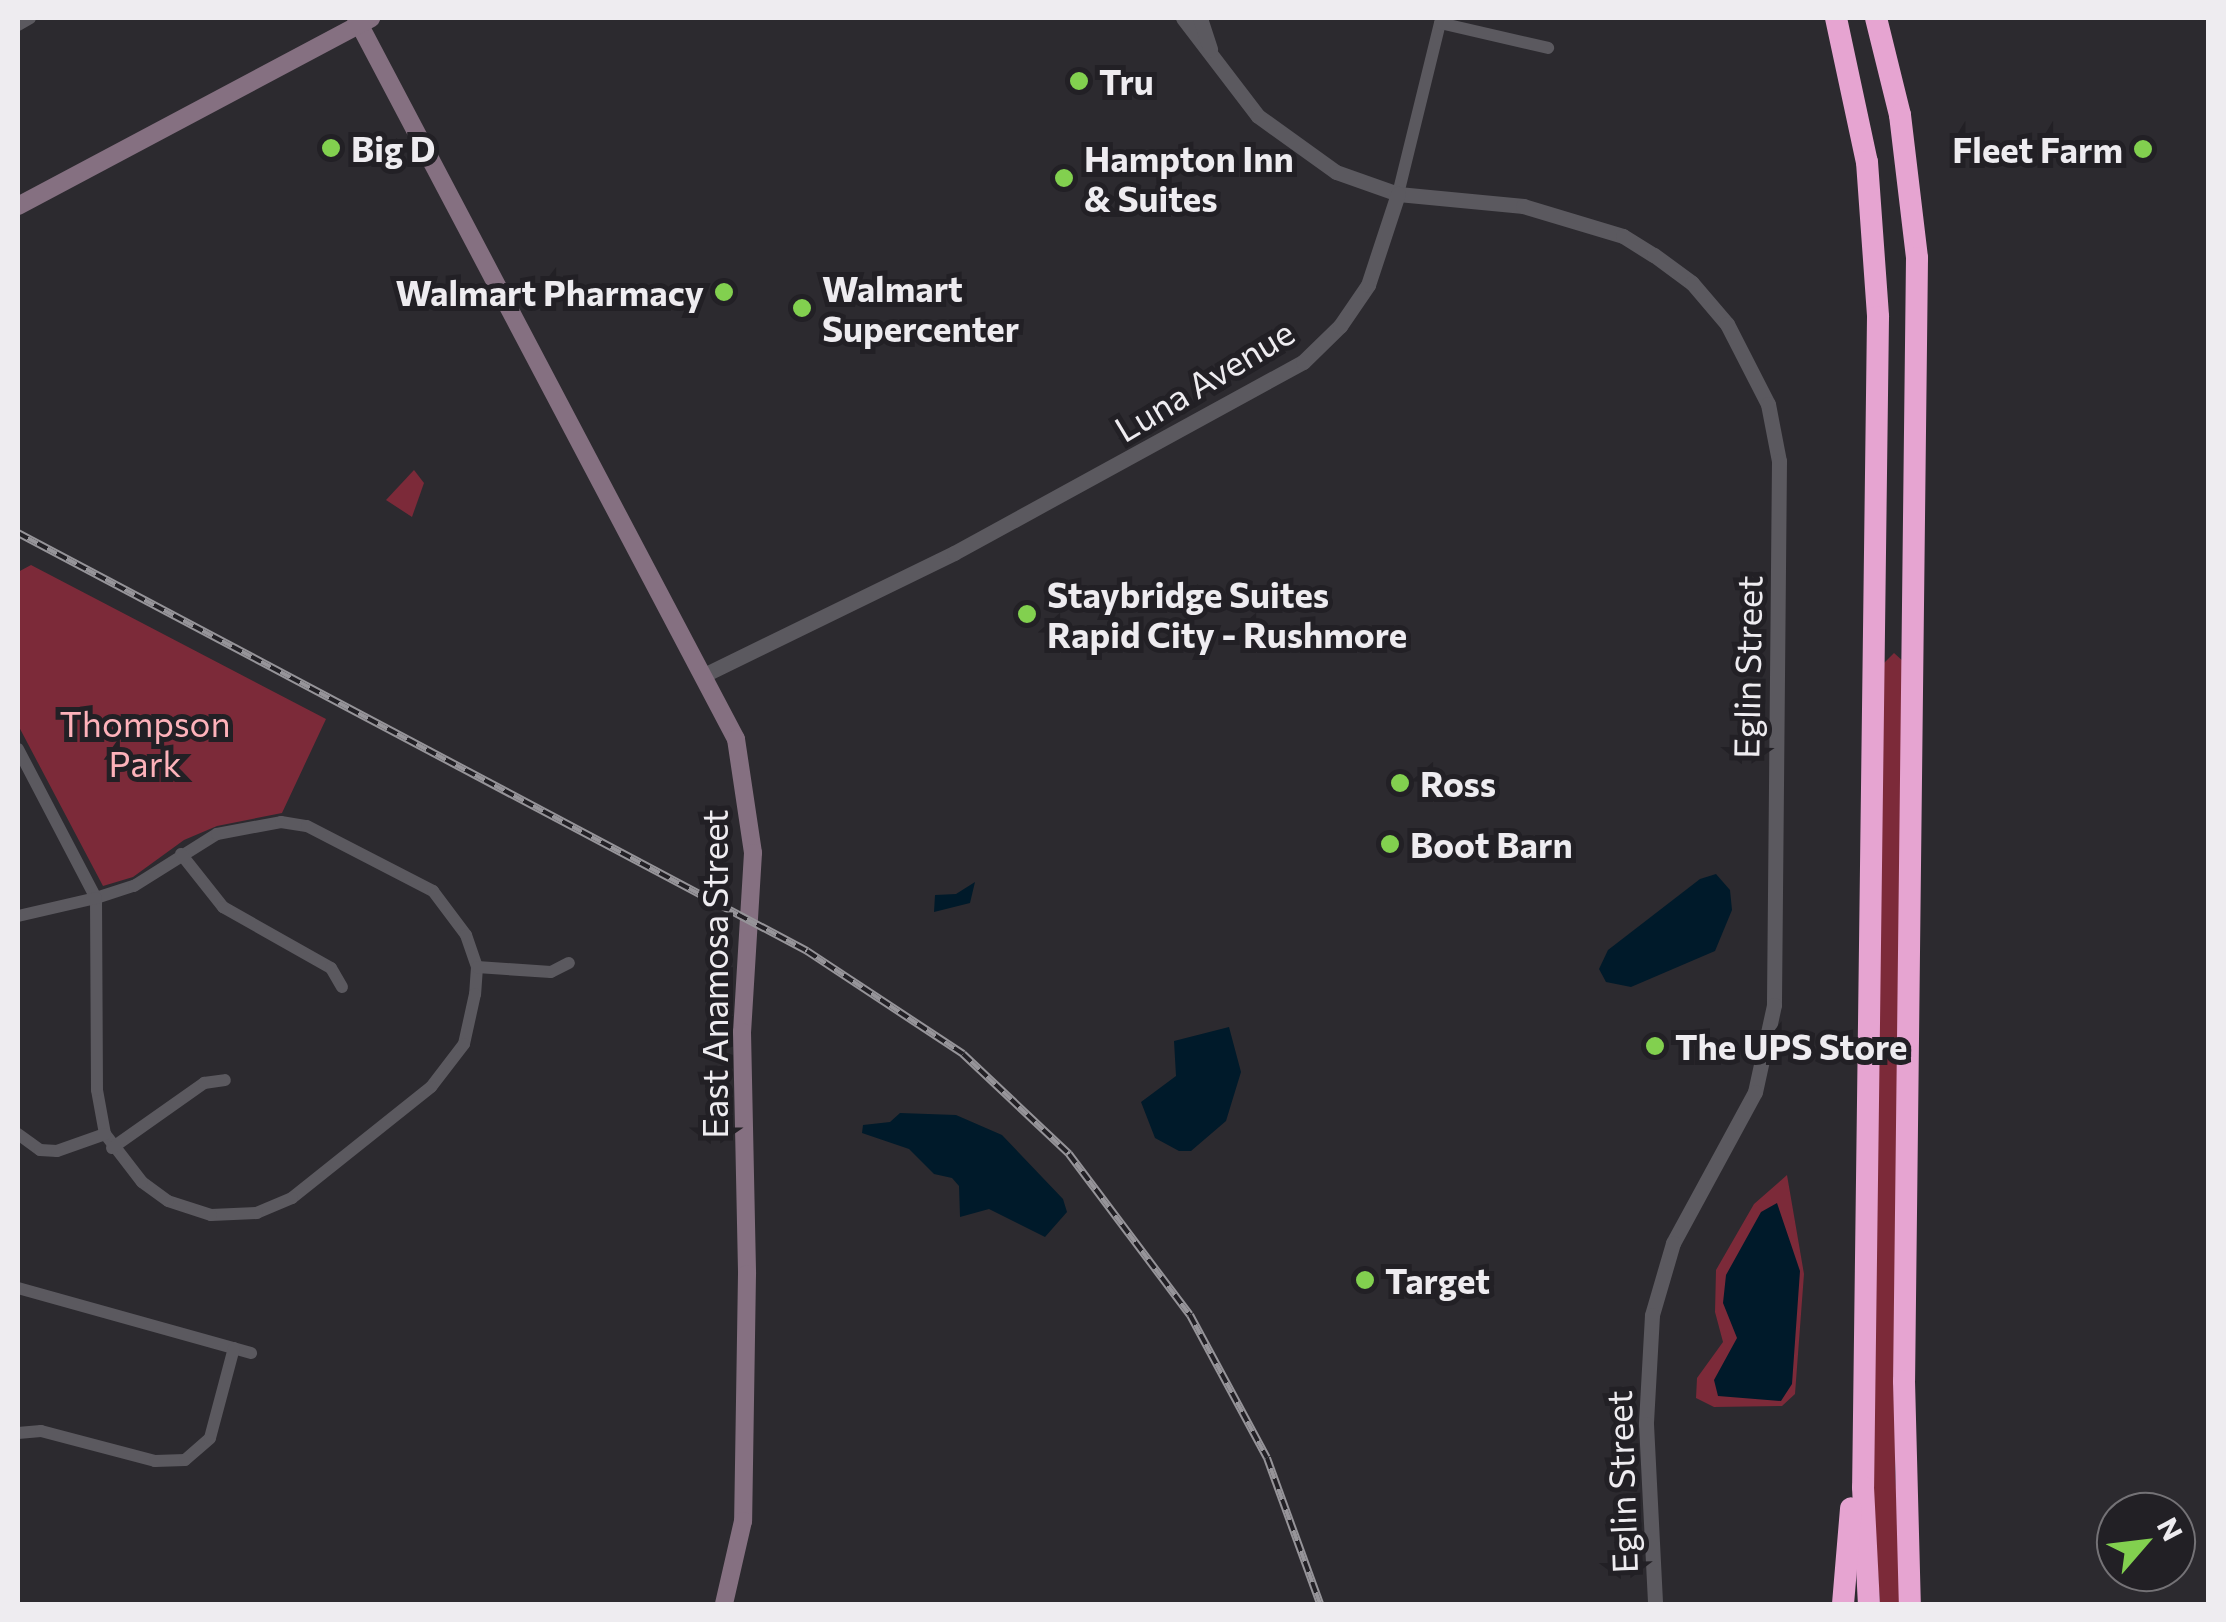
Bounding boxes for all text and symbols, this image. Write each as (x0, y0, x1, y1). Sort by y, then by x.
place label: Tru (1099, 60, 1154, 102)
marker: Tru (1068, 70, 1090, 92)
place label: Big D (351, 127, 436, 169)
place label: Fleet Farm (1952, 128, 2123, 170)
marker: Big D (320, 137, 342, 159)
place label: Hampton Inn & Suites (1084, 137, 1294, 219)
marker: Fleet Farm (2132, 138, 2154, 160)
marker: Hampton Inn & Suites (1053, 167, 1075, 189)
place label: Walmart Supercenter (822, 267, 1019, 349)
place label: Walmart Pharmacy (395, 271, 704, 313)
marker: Walmart Pharmacy (713, 281, 735, 303)
marker: Walmart Supercenter (791, 297, 813, 319)
street label: Luna Avenue (1107, 310, 1301, 450)
place label: Staybridge Suites Rapid City - Rushmore (1047, 573, 1407, 655)
street label: Eglin Street (1724, 575, 1770, 759)
marker: Staybridge Suites Rapid City - Rushmore (1016, 603, 1038, 625)
park label: Thompson Park (59, 702, 231, 784)
place label: Ross (1420, 762, 1496, 804)
marker: Ross (1389, 772, 1411, 794)
street label: East Anamosa Street (693, 809, 735, 1139)
place label: Boot Barn (1410, 823, 1573, 865)
marker: Boot Barn (1379, 833, 1401, 855)
place label: The UPS Store (1675, 1025, 1907, 1067)
marker: The UPS Store (1644, 1035, 1666, 1057)
place label: Target (1385, 1259, 1490, 1301)
marker: Target (1354, 1269, 1376, 1291)
street label: Eglin Street (1597, 1390, 1645, 1574)
north arrow (2096, 1492, 2196, 1592)
text: N (2151, 1512, 2191, 1546)

